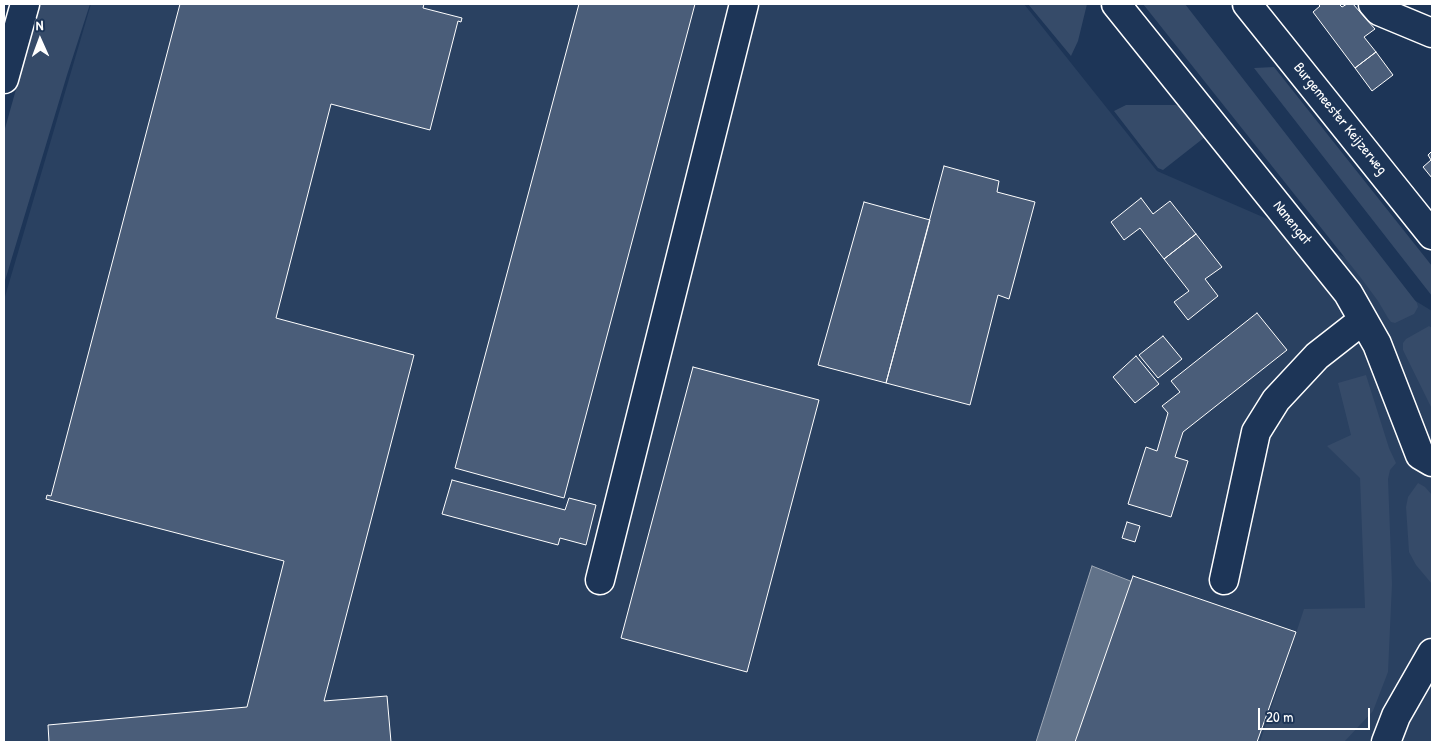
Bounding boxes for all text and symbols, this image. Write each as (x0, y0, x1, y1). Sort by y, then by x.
north arrow (15, 15, 65, 65)
text: N (35, 15, 44, 34)
street label: Burgemeester Keijzerweg (1289, 59, 1391, 179)
street label: Nanengat (1269, 197, 1315, 249)
scale bar (1261, 698, 1374, 730)
text: 20 m (1266, 706, 1293, 727)

